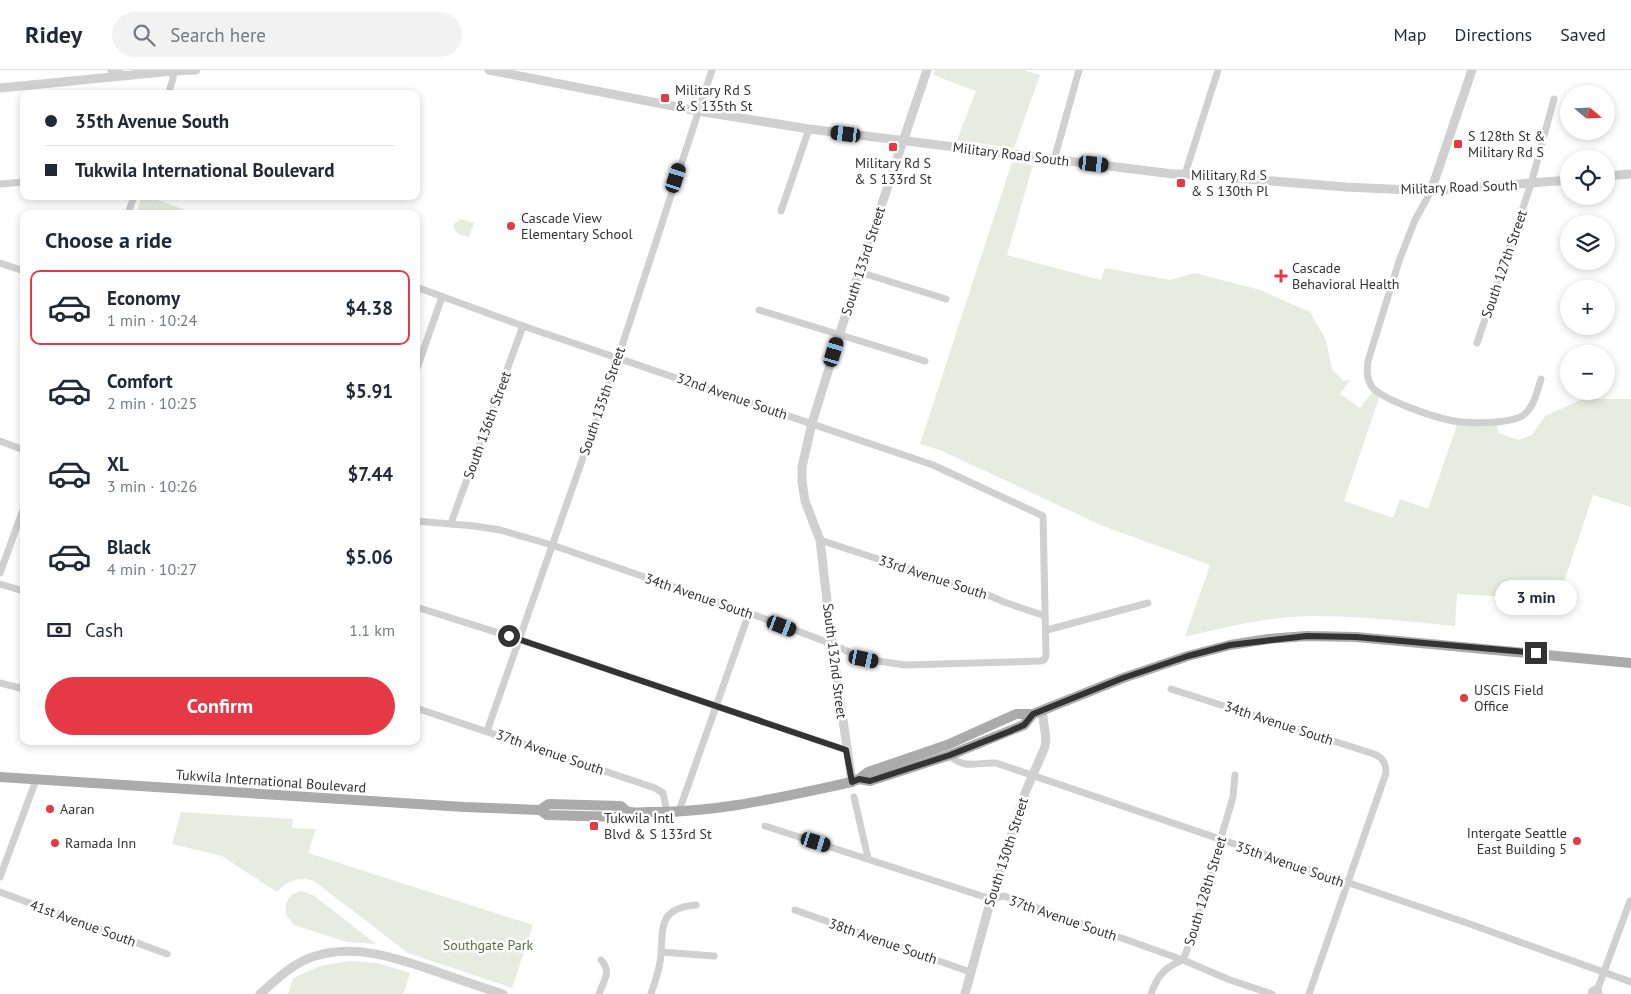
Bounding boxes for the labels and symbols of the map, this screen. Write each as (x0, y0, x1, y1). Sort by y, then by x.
place label: Military Rd S & S 135th St (675, 81, 753, 115)
north arrow (1560, 85, 1615, 140)
marker: Military Rd S & S 135th St (659, 92, 671, 104)
car (830, 125, 861, 143)
place label: S 128th St & Military Rd S (1468, 127, 1546, 161)
street label: Military Road South (952, 138, 1070, 170)
marker: S 128th St & Military Rd S (1452, 138, 1464, 150)
marker: Military Rd S & S 133rd St (887, 141, 899, 153)
place label: Military Rd S & S 133rd St (854, 154, 932, 188)
car (1078, 155, 1109, 173)
car (664, 161, 687, 195)
place label: Military Rd S & S 130th Pl (1191, 166, 1268, 200)
street label: Military Road South (1400, 176, 1518, 198)
marker: Military Rd S & S 130th Pl (1175, 177, 1187, 189)
street label: South 133rd Street (837, 204, 889, 318)
street label: South 127th Street (1477, 207, 1531, 320)
place label: Cascade View Elementary School (521, 209, 633, 243)
marker: Cascade View Elementary School (505, 220, 517, 232)
place label: Cascade Behavioral Health (1292, 259, 1399, 293)
marker: Cascade Behavioral Health (1274, 269, 1288, 283)
car (822, 335, 845, 369)
street label: South 135th Street (575, 344, 629, 458)
street label: South 136th Street (459, 368, 515, 481)
street label: 32nd Avenue South (674, 369, 790, 423)
street label: 33rd Avenue South (876, 551, 990, 603)
street label: 34th Avenue South (643, 569, 755, 623)
callout: 3 min (1495, 580, 1577, 616)
street label: South 132nd Street (819, 602, 851, 720)
car (765, 614, 798, 638)
route start (498, 625, 520, 647)
route end (1525, 642, 1547, 664)
car (847, 649, 880, 669)
place label: USCIS Field Office (1474, 681, 1544, 715)
marker: USCIS Field Office (1458, 692, 1470, 704)
street label: 34th Avenue South (1222, 697, 1336, 749)
street label: 37th Avenue South (494, 725, 606, 779)
street label: Tukwila International Boulevard (175, 765, 367, 797)
street label: South 130th Street (980, 795, 1032, 909)
place label: Aaran (60, 800, 95, 818)
marker: Aaran (44, 803, 56, 815)
place label: Tukwila Intl Blvd & S 133rd St (604, 809, 712, 843)
marker: Tukwila Intl Blvd & S 133rd St (588, 820, 600, 832)
place label: Intergate Seattle East Building 5 (1467, 824, 1567, 858)
car (799, 830, 832, 854)
place label: Ramada Inn (65, 834, 136, 852)
street label: South 128th Street (1180, 834, 1230, 948)
marker: Intergate Seattle East Building 5 (1571, 835, 1583, 847)
marker: Ramada Inn (49, 837, 61, 849)
street label: 35th Avenue South (1234, 837, 1346, 891)
street label: 37th Avenue South (1007, 891, 1119, 945)
street label: 41st Avenue South (28, 895, 138, 951)
street label: 38th Avenue South (827, 914, 939, 968)
park label: Southgate Park (443, 936, 534, 954)

